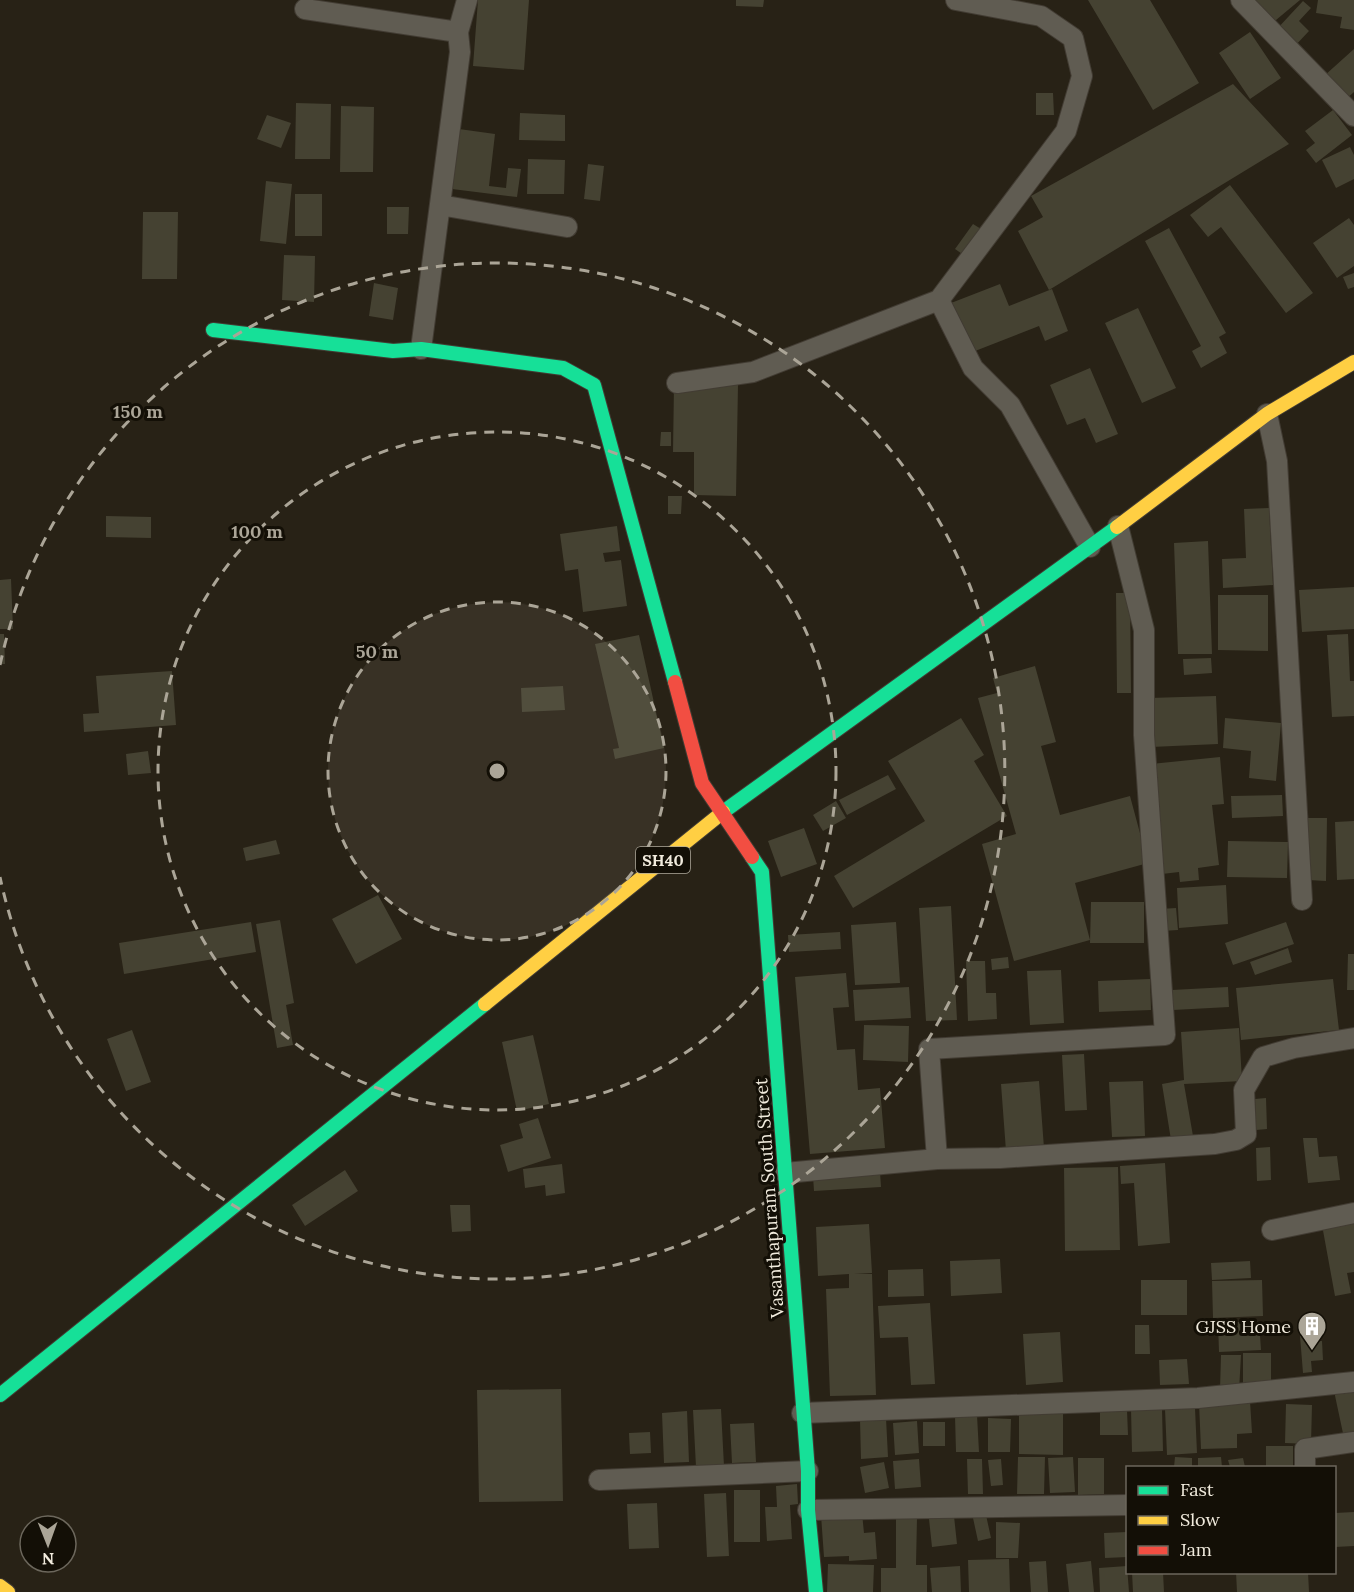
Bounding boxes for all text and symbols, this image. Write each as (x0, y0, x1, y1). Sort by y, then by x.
text: 150 m (113, 400, 163, 423)
text: 100 m (231, 520, 283, 543)
text: 50 m (356, 640, 399, 663)
centre of rings (487, 761, 507, 781)
road number: SH40 (636, 847, 690, 873)
street label: Vasanthapuram South Street (749, 1077, 789, 1320)
building icon: GJSS Home (1296, 1310, 1328, 1352)
place label: GJSS Home (1195, 1315, 1291, 1338)
legend (1126, 1466, 1336, 1574)
text: Fast (1180, 1478, 1214, 1501)
text: Slow (1180, 1508, 1220, 1531)
north arrow (18, 1514, 78, 1574)
text: Jam (1179, 1538, 1212, 1561)
text: N (42, 1549, 55, 1569)

